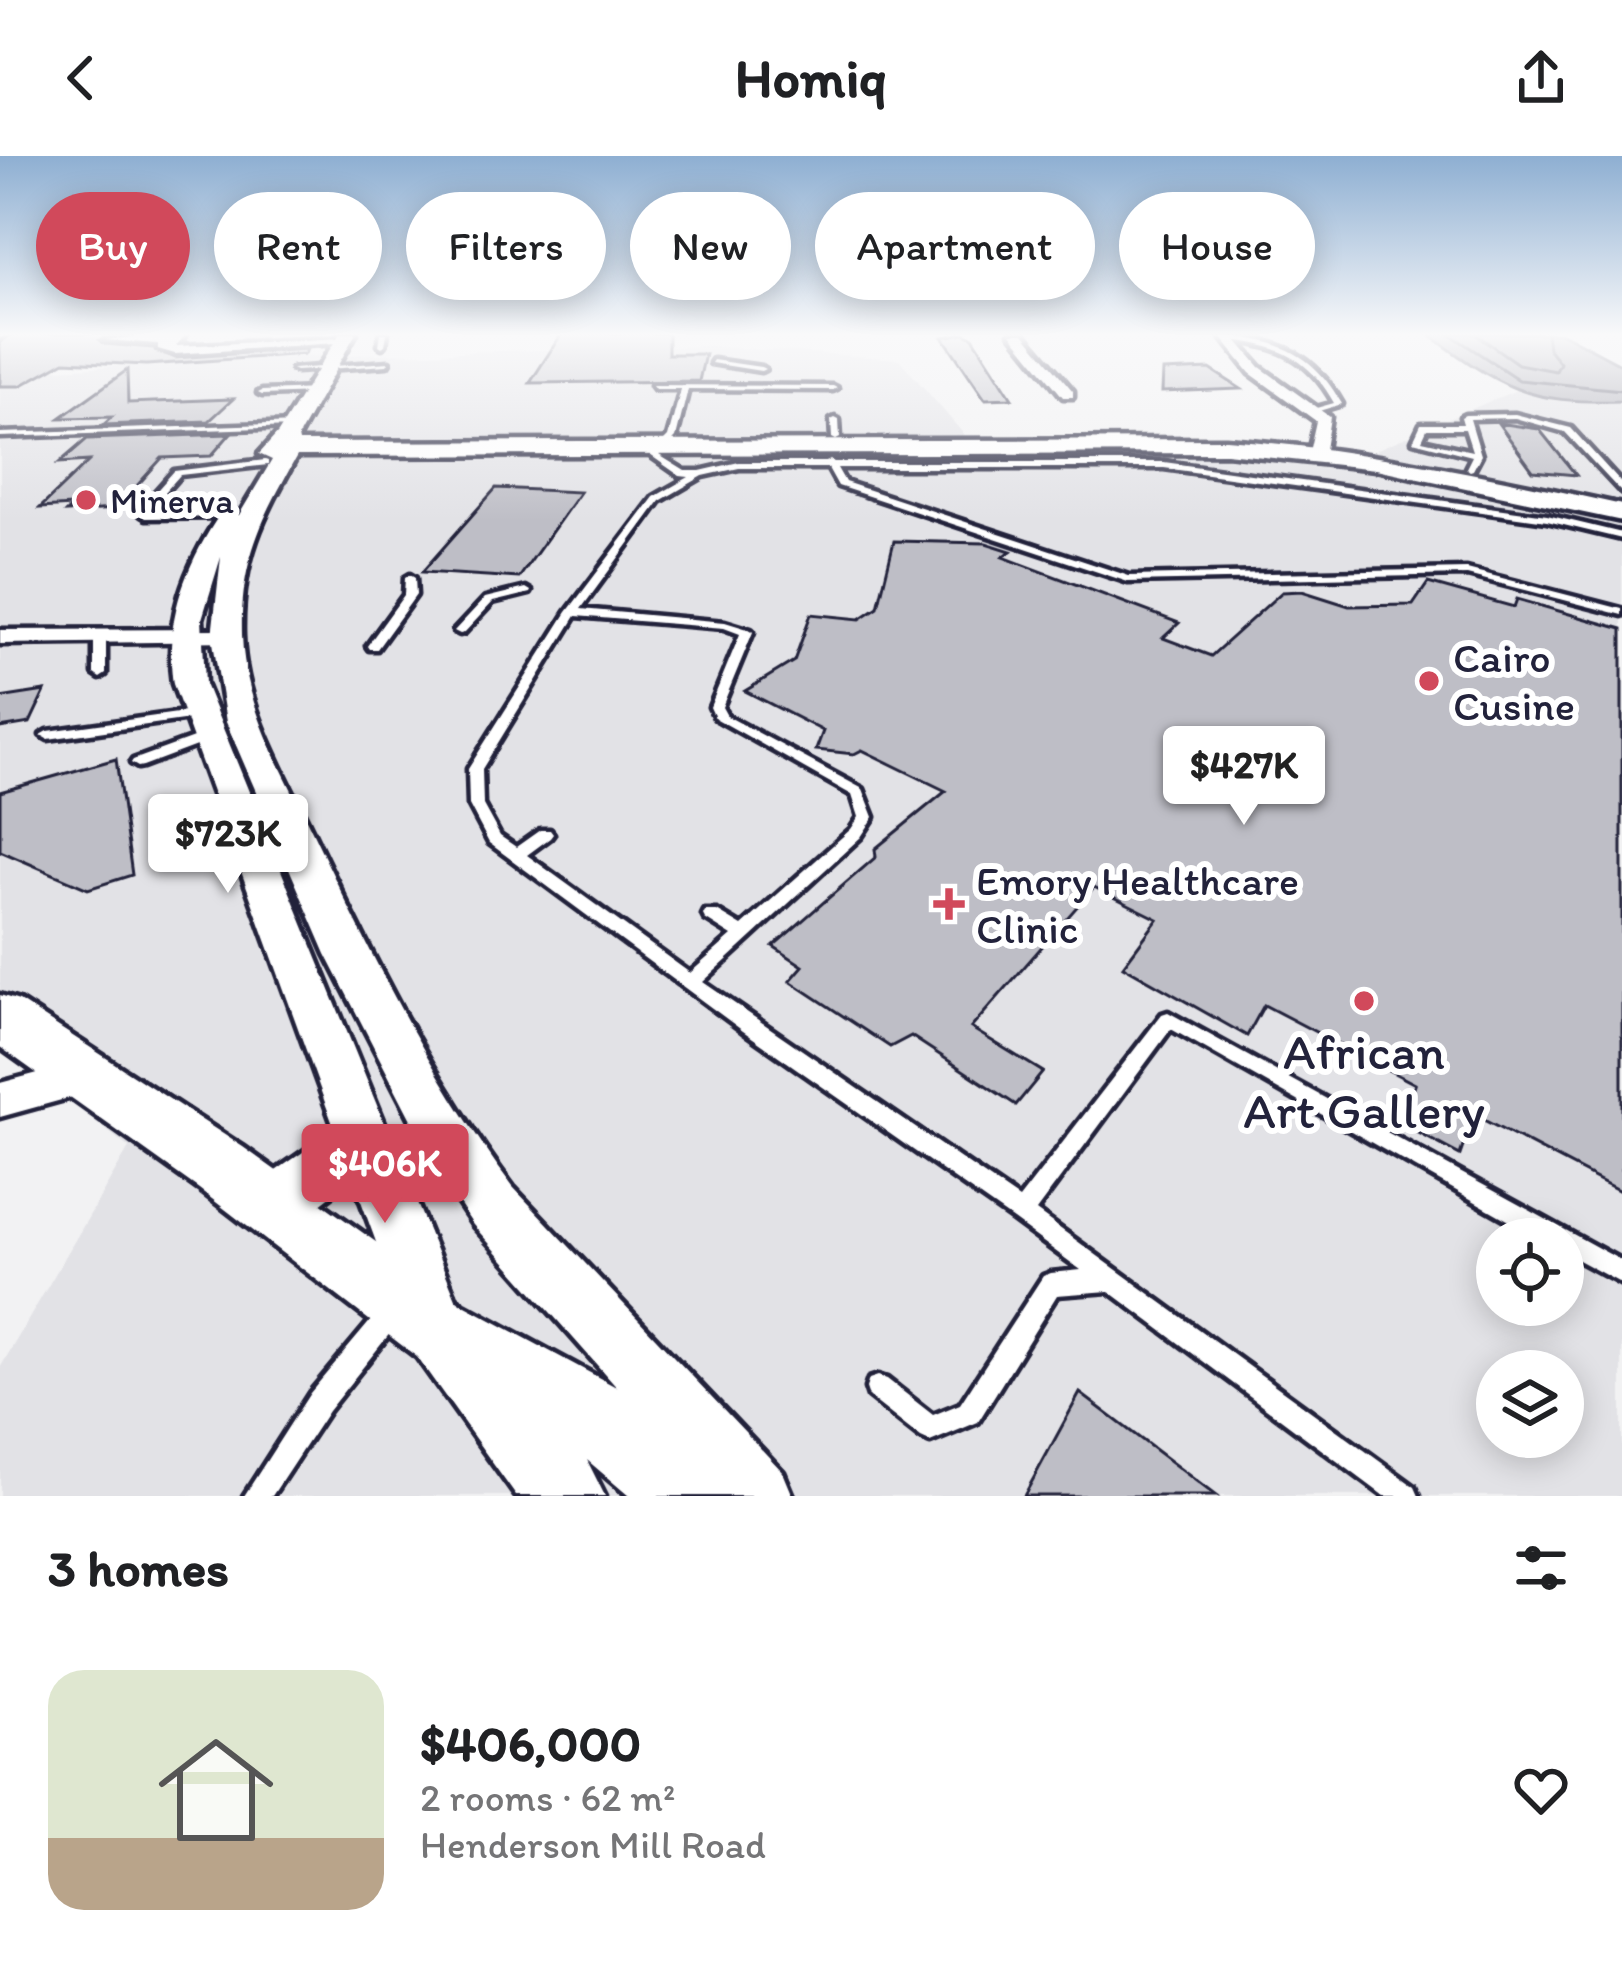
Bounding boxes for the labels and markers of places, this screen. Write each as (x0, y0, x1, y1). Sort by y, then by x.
place label: Minerva (110, 479, 234, 522)
marker: Minerva (73, 487, 99, 513)
place label: Cairo Cusine (1453, 632, 1575, 731)
marker: Cairo Cusine (1416, 668, 1442, 694)
pin: $427K (1160, 726, 1328, 828)
pin: $723K (144, 794, 312, 896)
place label: Emory Healthcare Clinic (976, 855, 1299, 954)
marker: Emory Healthcare Clinic (933, 888, 965, 920)
marker: African Art Gallery (1351, 988, 1377, 1014)
place label: African Art Gallery (1243, 1021, 1485, 1141)
pin: $406K (301, 1124, 469, 1226)

